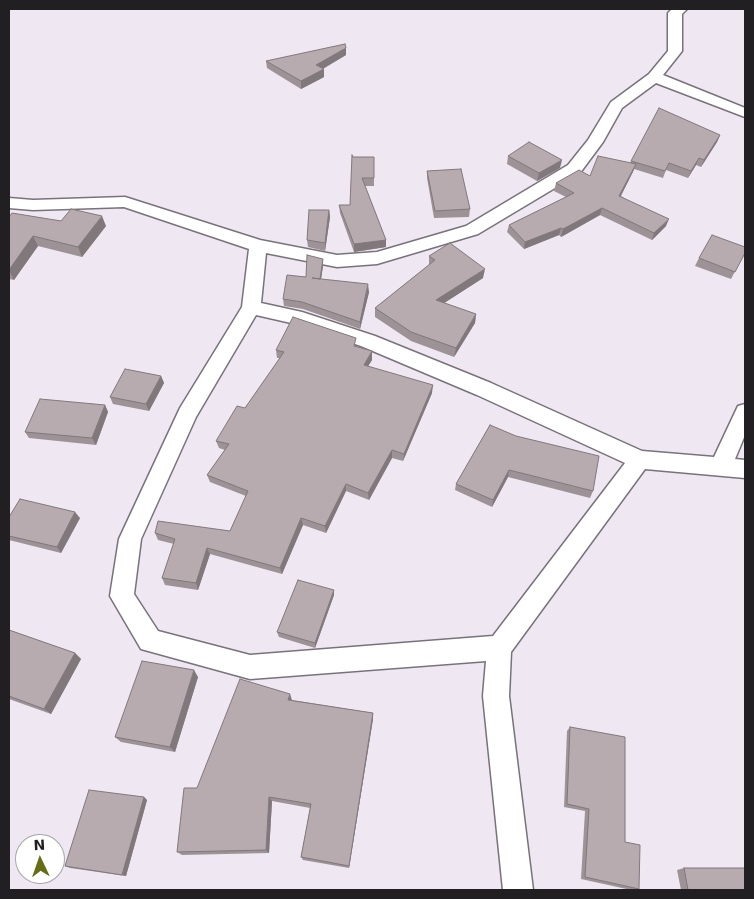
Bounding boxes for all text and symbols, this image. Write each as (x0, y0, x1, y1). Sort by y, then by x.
north arrow (15, 834, 65, 884)
text: N (33, 837, 46, 853)

